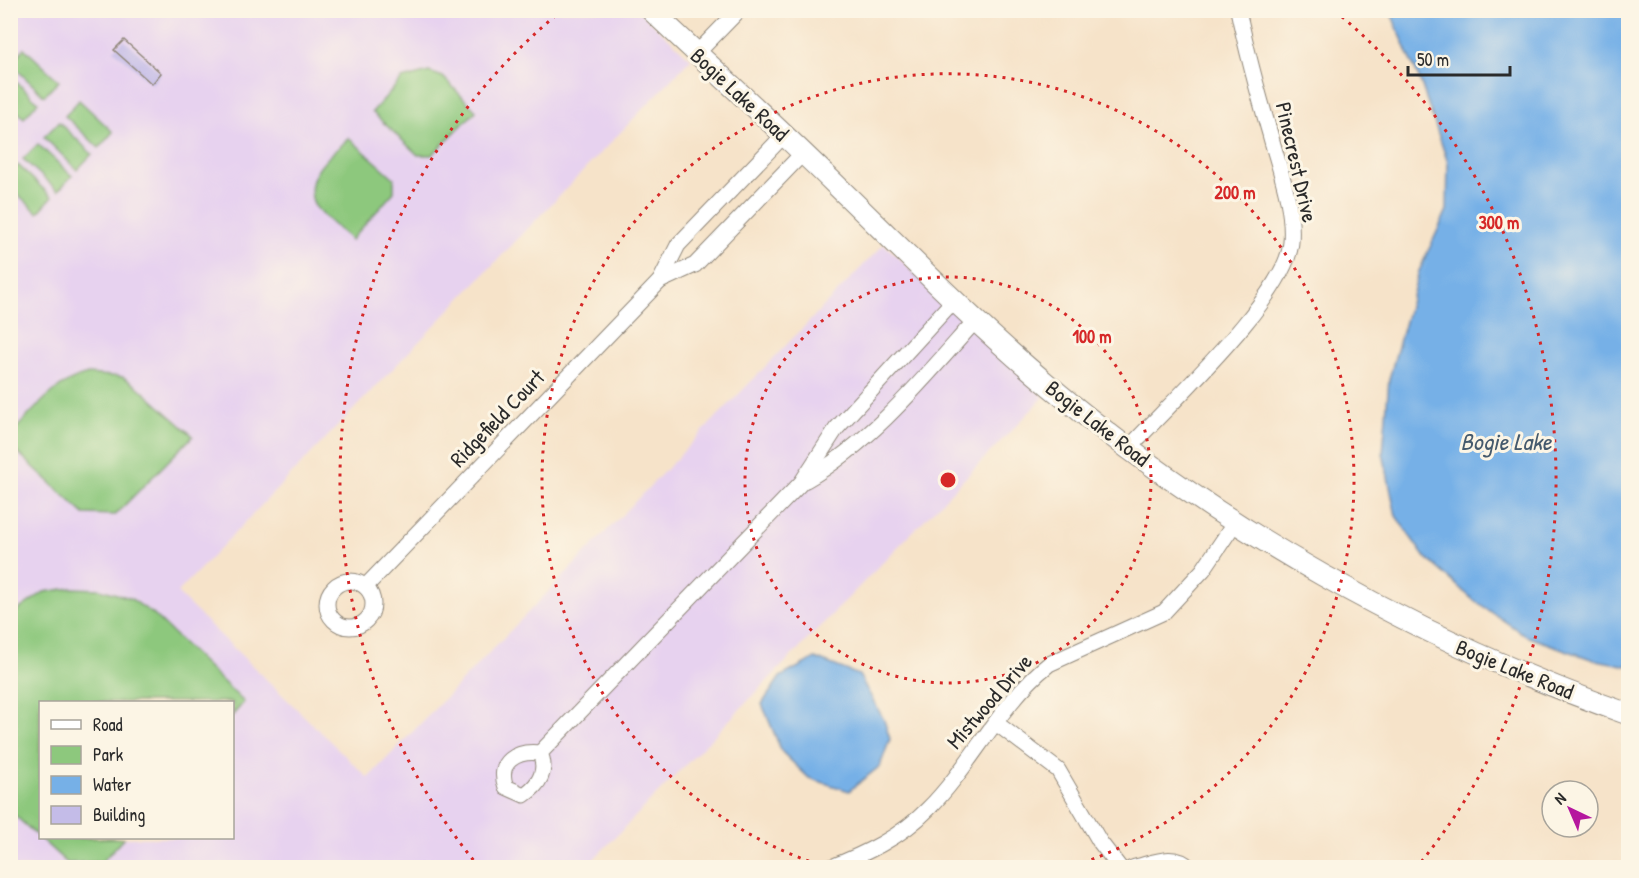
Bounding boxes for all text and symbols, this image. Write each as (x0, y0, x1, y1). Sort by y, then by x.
scale bar (1408, 39, 1510, 77)
street label: Bogie Lake Road (684, 41, 796, 148)
text: 50 m (1417, 47, 1449, 72)
street label: Pinecrest Drive (1269, 99, 1325, 225)
text: 200 m (1215, 180, 1255, 205)
text: 300 m (1479, 210, 1519, 235)
text: 100 m (1072, 324, 1112, 349)
street label: Ridgefield Court (443, 362, 551, 473)
street label: Bogie Lake Road (1040, 373, 1157, 473)
water label: Bogie Lake (1461, 425, 1553, 458)
centre of rings (938, 470, 958, 490)
street label: Bogie Lake Road (1452, 632, 1579, 706)
street label: Mistwood Drive (939, 647, 1039, 755)
legend (39, 701, 234, 839)
text: Road (93, 712, 123, 737)
text: Park (93, 742, 124, 767)
text: Water (93, 772, 131, 797)
north arrow (1540, 779, 1600, 839)
text: N (1549, 787, 1571, 809)
text: Building (93, 802, 145, 827)

